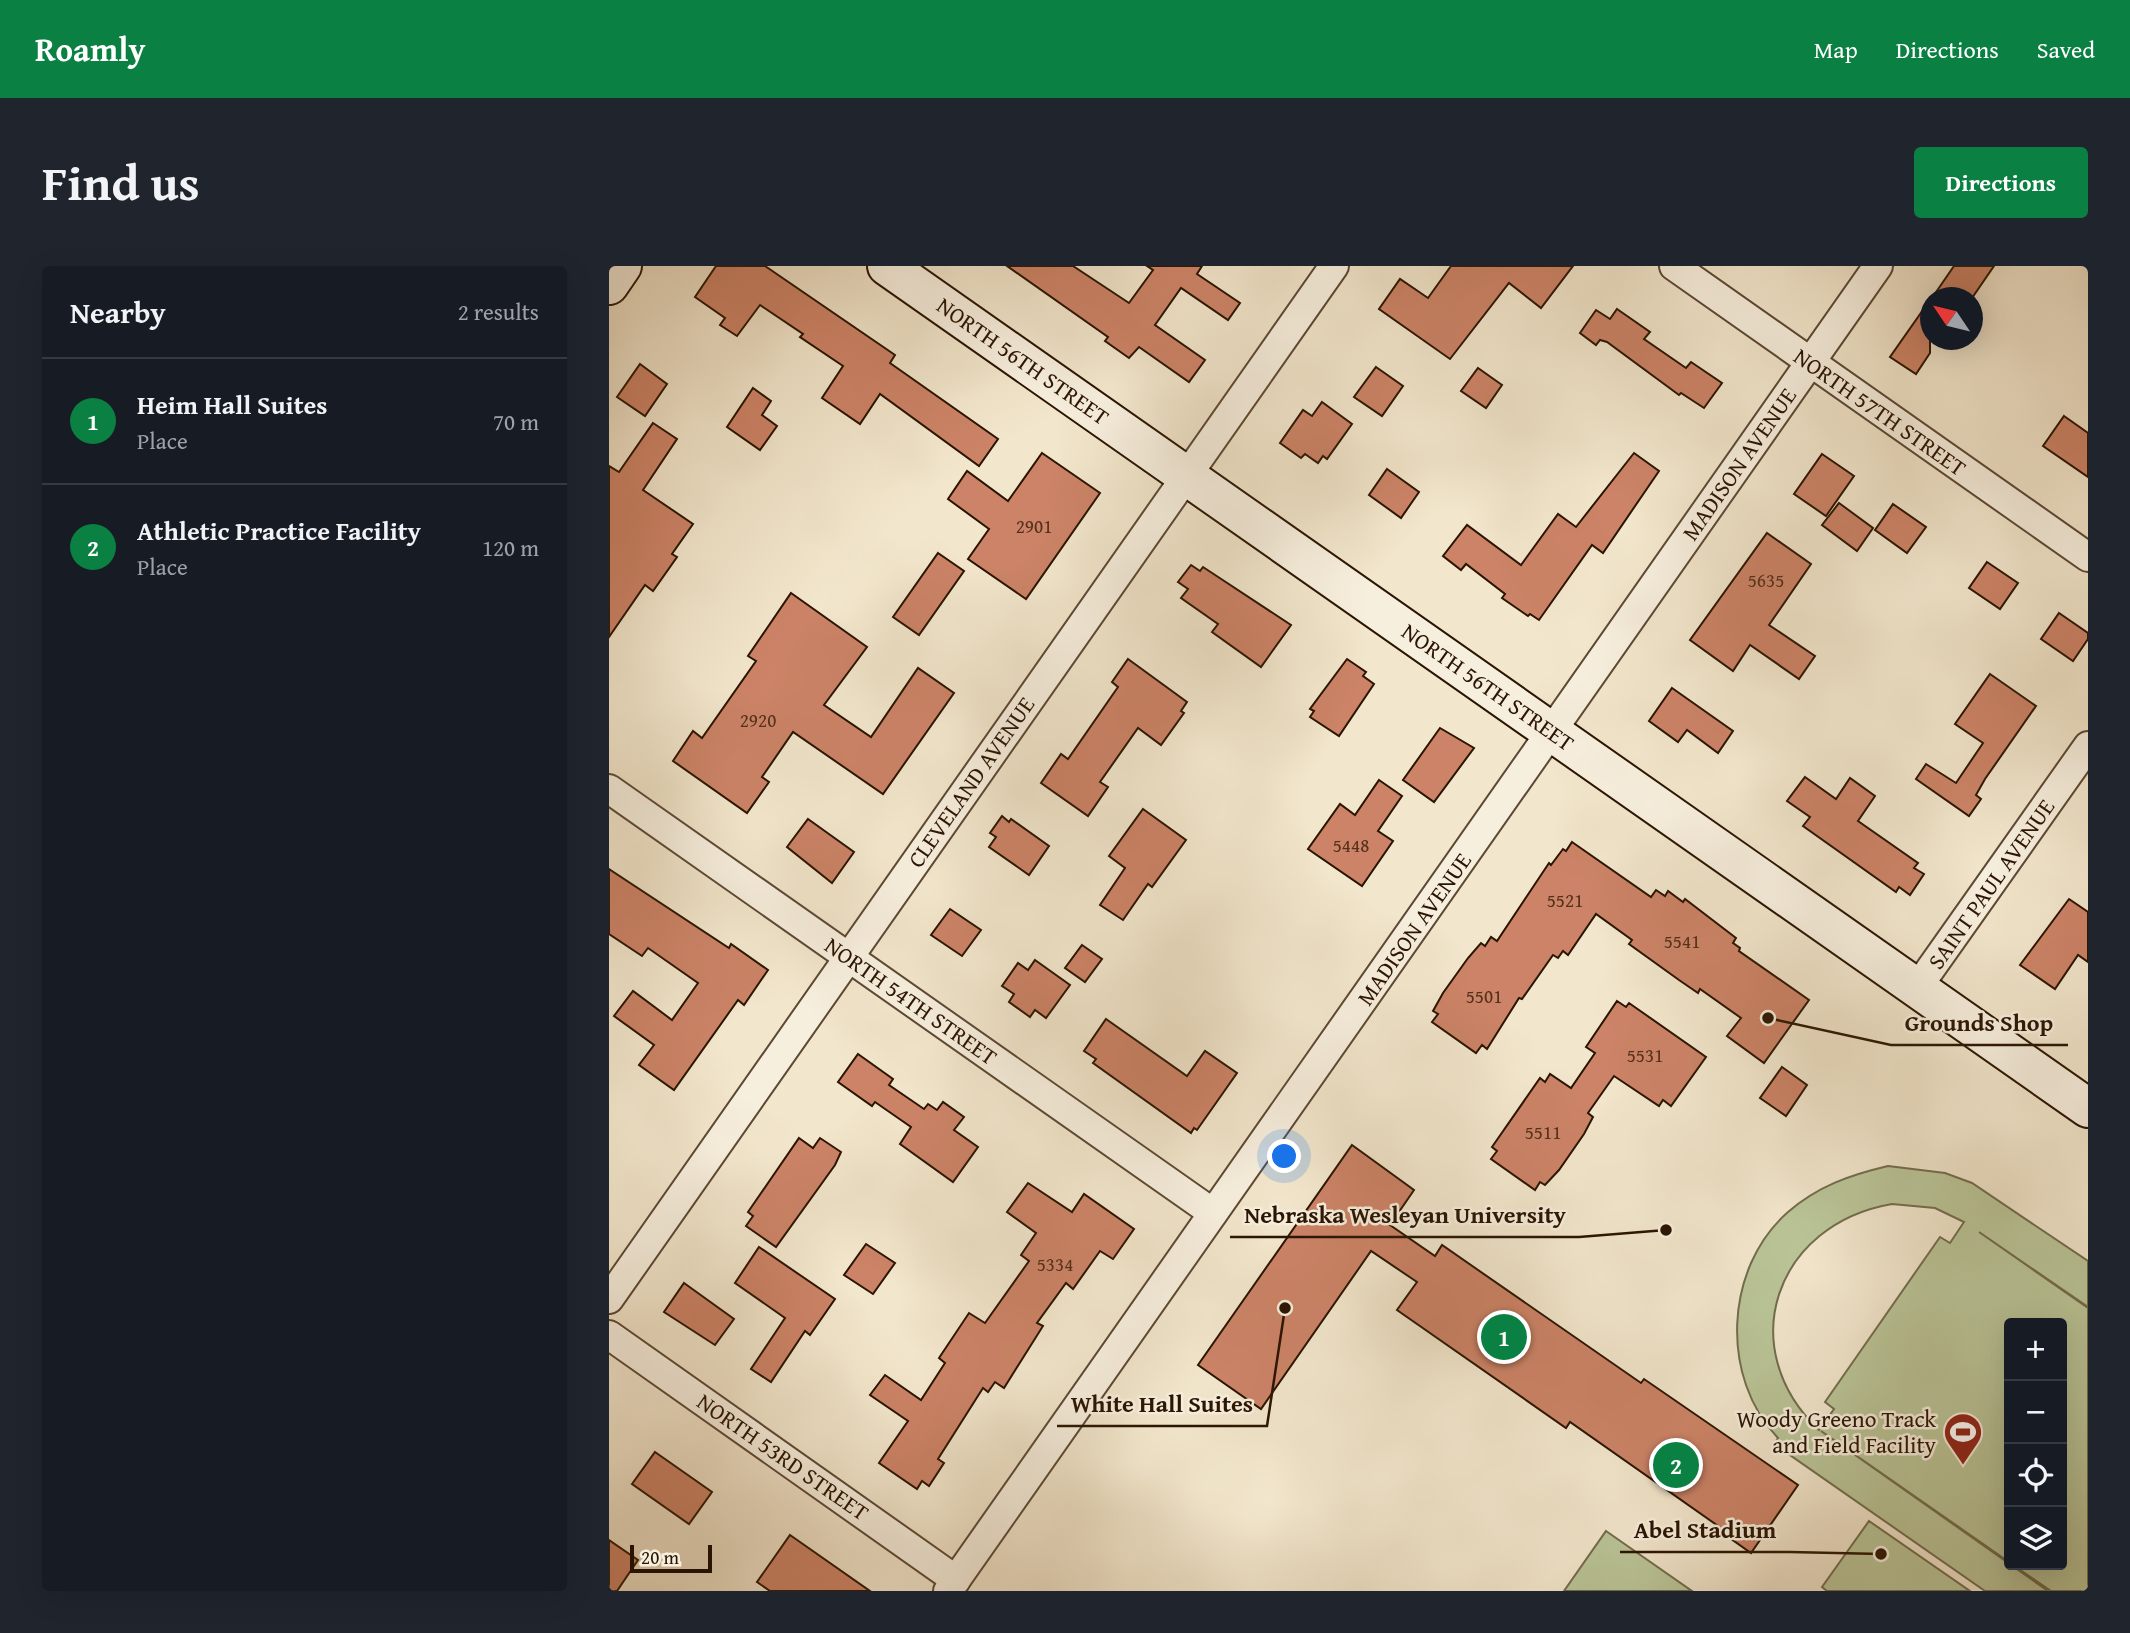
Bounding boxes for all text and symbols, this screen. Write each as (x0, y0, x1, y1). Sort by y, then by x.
text: Roamly (35, 25, 145, 73)
text: Map (1814, 32, 1858, 67)
text: Directions (1896, 32, 1999, 67)
text: Saved (2037, 32, 2095, 67)
text: Find us (42, 146, 200, 218)
button: Directions (1914, 147, 2088, 218)
north arrow (1920, 287, 1983, 350)
street label: NORTH 56TH STREET (930, 289, 1116, 433)
text: Nearby (70, 290, 166, 334)
text: 2 results (458, 295, 539, 328)
street label: NORTH 57TH STREET (1787, 340, 1973, 484)
street label: MADISON AVENUE (1674, 381, 1804, 547)
text: Heim Hall Suites (137, 385, 327, 424)
text: 1 (87, 405, 99, 438)
text: 70 m (493, 405, 539, 438)
text: Place (137, 424, 188, 457)
text: Athletic Practice Facility (137, 511, 421, 550)
house number: 2901 (1016, 512, 1052, 540)
text: 2 (87, 531, 99, 564)
text: 120 m (482, 531, 539, 564)
text: Place (137, 550, 188, 583)
house number: 5635 (1748, 566, 1784, 594)
street label: NORTH 56TH STREET (1395, 615, 1581, 759)
street label: CLEVELAND AVENUE (899, 690, 1042, 874)
house number: 2920 (740, 706, 776, 734)
street label: SAINT PAUL AVENUE (1919, 792, 2062, 976)
house number: 5448 (1333, 831, 1369, 859)
street label: MADISON AVENUE (1349, 846, 1479, 1012)
house number: 5521 (1547, 886, 1583, 914)
house number: 5541 (1664, 927, 1700, 955)
street label: NORTH 54TH STREET (818, 929, 1004, 1073)
house number: 5501 (1466, 982, 1502, 1010)
callout: Grounds Shop (1891, 1000, 2068, 1045)
text: Grounds Shop (1905, 1005, 2053, 1040)
house number: 5531 (1627, 1041, 1663, 1069)
house number: 5511 (1525, 1118, 1561, 1146)
your location (1267, 1139, 1301, 1173)
callout: Nebraska Wesleyan University (1230, 1192, 1579, 1237)
text: Nebraska Wesleyan University (1244, 1197, 1566, 1232)
house number: 5334 (1037, 1250, 1073, 1278)
pin: 1 (1481, 1311, 1527, 1363)
map controls (2004, 1318, 2067, 1570)
button: + (2004, 1318, 2067, 1381)
callout: White Hall Suites (1057, 1381, 1267, 1426)
button: − (2004, 1381, 2067, 1444)
street label: NORTH 53RD STREET (691, 1385, 876, 1528)
text: White Hall Suites (1071, 1386, 1253, 1421)
place label: Woody Greeno Track and Field Facility (1737, 1402, 1937, 1461)
sports icon: Woody Greeno Track and Field Facility (1942, 1411, 1984, 1466)
pin: 2 (1653, 1439, 1699, 1491)
button: locate (2004, 1444, 2067, 1507)
callout: Abel Stadium (1620, 1507, 1790, 1552)
button: layers (2004, 1507, 2067, 1570)
text: Abel Stadium (1634, 1512, 1777, 1547)
scale bar (630, 1542, 712, 1574)
text: 20 m (641, 1543, 679, 1571)

